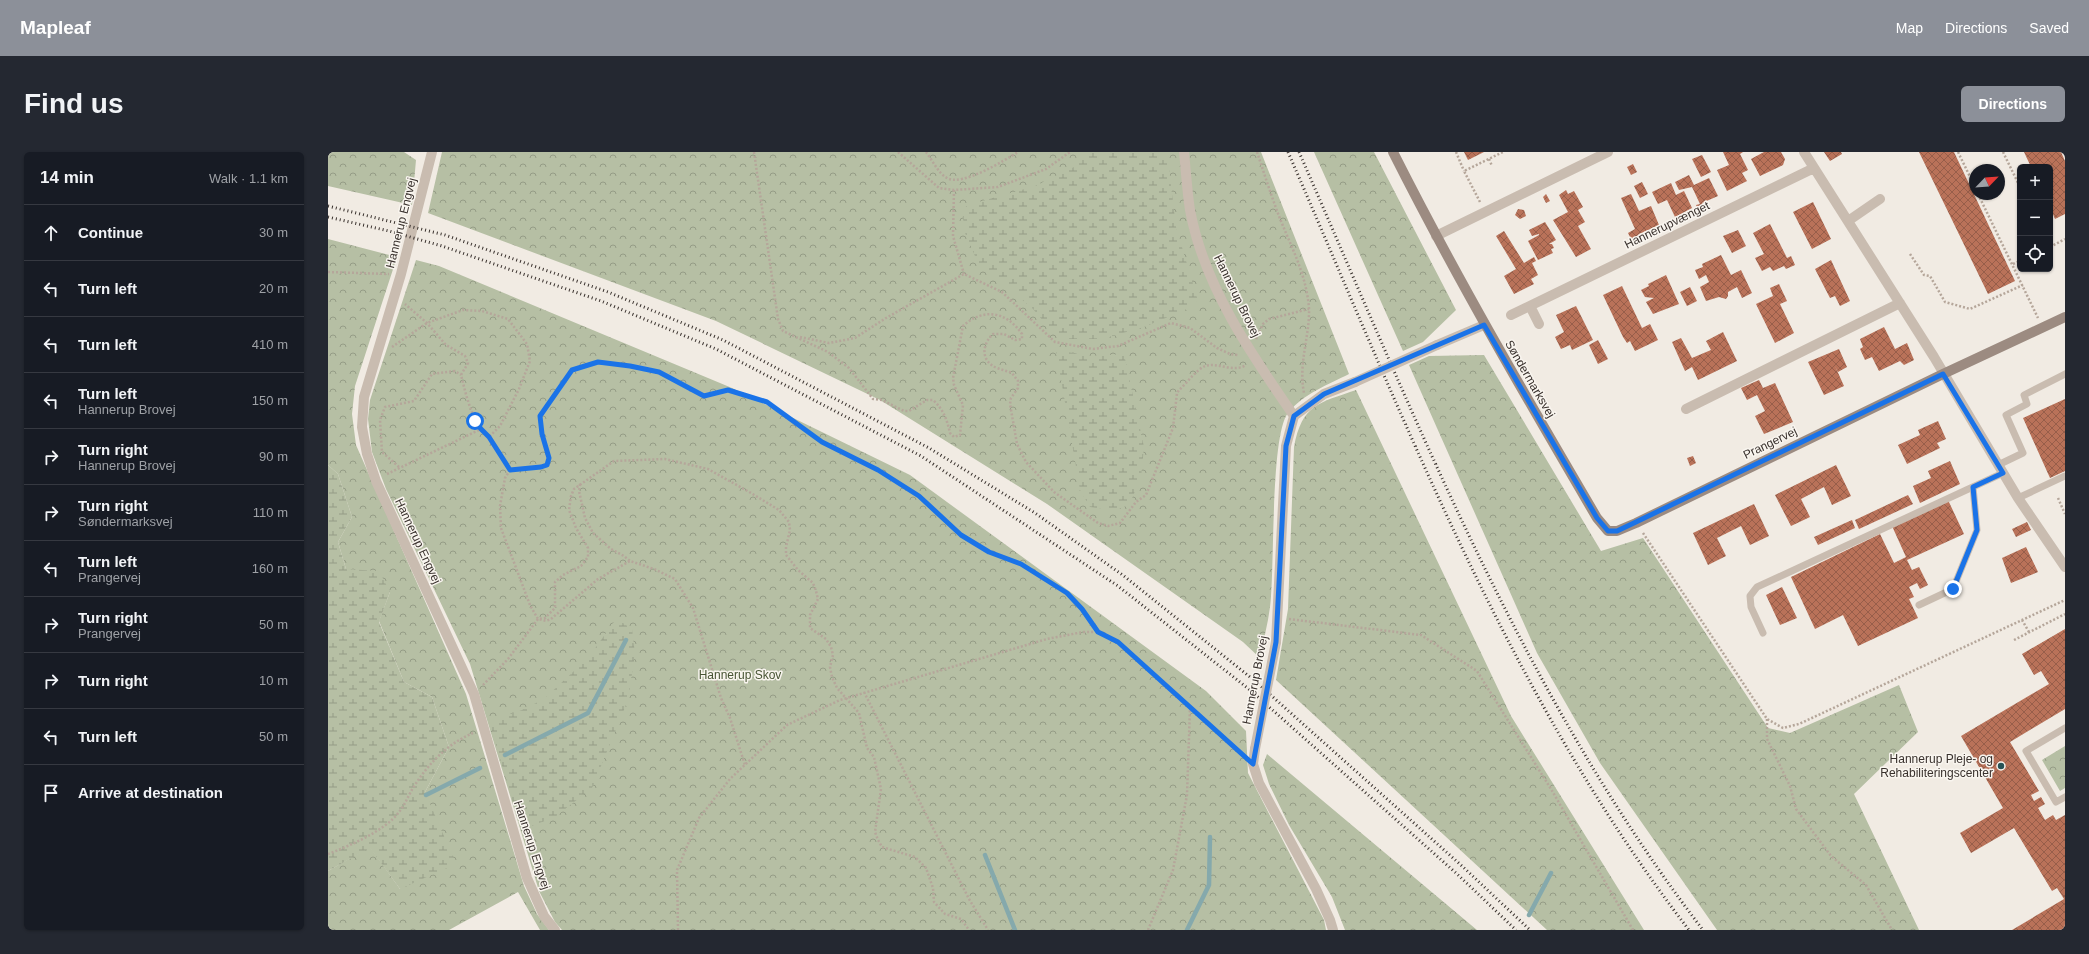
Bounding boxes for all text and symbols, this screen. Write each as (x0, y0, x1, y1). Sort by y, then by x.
text: Mapleaf (20, 17, 91, 38)
text: Map (1896, 20, 1923, 36)
text: Directions (1945, 20, 2007, 36)
text: Saved (2029, 20, 2069, 36)
button: Directions (1961, 86, 2065, 122)
text: Find us (24, 88, 124, 119)
north arrow (1969, 164, 2005, 200)
map controls (2017, 164, 2053, 272)
button: + (2017, 164, 2053, 200)
text: 14 min (40, 168, 94, 187)
text: Walk · 1.1 km (209, 171, 288, 186)
street label: Hannerup Engvej (383, 176, 419, 270)
street label: Hannerupvænget (1622, 198, 1712, 252)
button: − (2017, 200, 2053, 236)
icon: ahead (40, 222, 62, 244)
text: Continue (78, 224, 143, 241)
text: 30 m (259, 225, 288, 240)
button: locate (2017, 236, 2053, 272)
street label: Hannerup Brovej (1211, 252, 1263, 340)
icon: left (40, 278, 62, 300)
text: Turn left (78, 280, 137, 297)
text: 20 m (259, 281, 288, 296)
icon: left (40, 334, 62, 356)
text: Turn left (78, 336, 137, 353)
text: 410 m (252, 337, 288, 352)
street label: Søndermarksvej (1502, 338, 1558, 420)
text: Turn left (78, 385, 137, 402)
icon: left (40, 390, 62, 412)
text: 150 m (252, 393, 288, 408)
text: Hannerup Brovej (78, 402, 176, 417)
route start (466, 412, 484, 430)
street label: Prangervej (1741, 424, 1799, 462)
text: Turn right (78, 441, 148, 458)
icon: right (40, 446, 62, 468)
text: 90 m (259, 449, 288, 464)
text: Hannerup Brovej (78, 458, 176, 473)
street label: Hannerup Engvej (392, 496, 444, 586)
text: Turn right (78, 497, 148, 514)
icon: right (40, 502, 62, 524)
text: 110 m (253, 505, 288, 520)
text: Søndermarksvej (78, 514, 173, 529)
text: Turn left (78, 553, 137, 570)
icon: left (40, 558, 62, 580)
text: 160 m (252, 561, 288, 576)
text: Prangervej (78, 570, 141, 585)
route end (1944, 580, 1962, 598)
text: Turn right (78, 609, 148, 626)
icon: right (40, 614, 62, 636)
text: 50 m (259, 617, 288, 632)
text: Prangervej (78, 626, 141, 641)
street label: Hannerup Brovej (1240, 634, 1270, 726)
park label: Hannerup Skov (699, 668, 781, 682)
icon: right (40, 670, 62, 692)
text: Turn right (78, 672, 148, 689)
text: 10 m (259, 673, 288, 688)
icon: left (40, 726, 62, 748)
text: Turn left (78, 728, 137, 745)
text: 50 m (259, 729, 288, 744)
place label: Hannerup Pleje- og Rehabiliteringscenter (1880, 752, 1993, 780)
marker: Hannerup Pleje- og Rehabiliteringscenter (1996, 761, 2006, 771)
icon: arrive (40, 782, 62, 804)
text: Arrive at destination (78, 784, 223, 801)
street label: Hannerup Engvej (511, 799, 553, 891)

